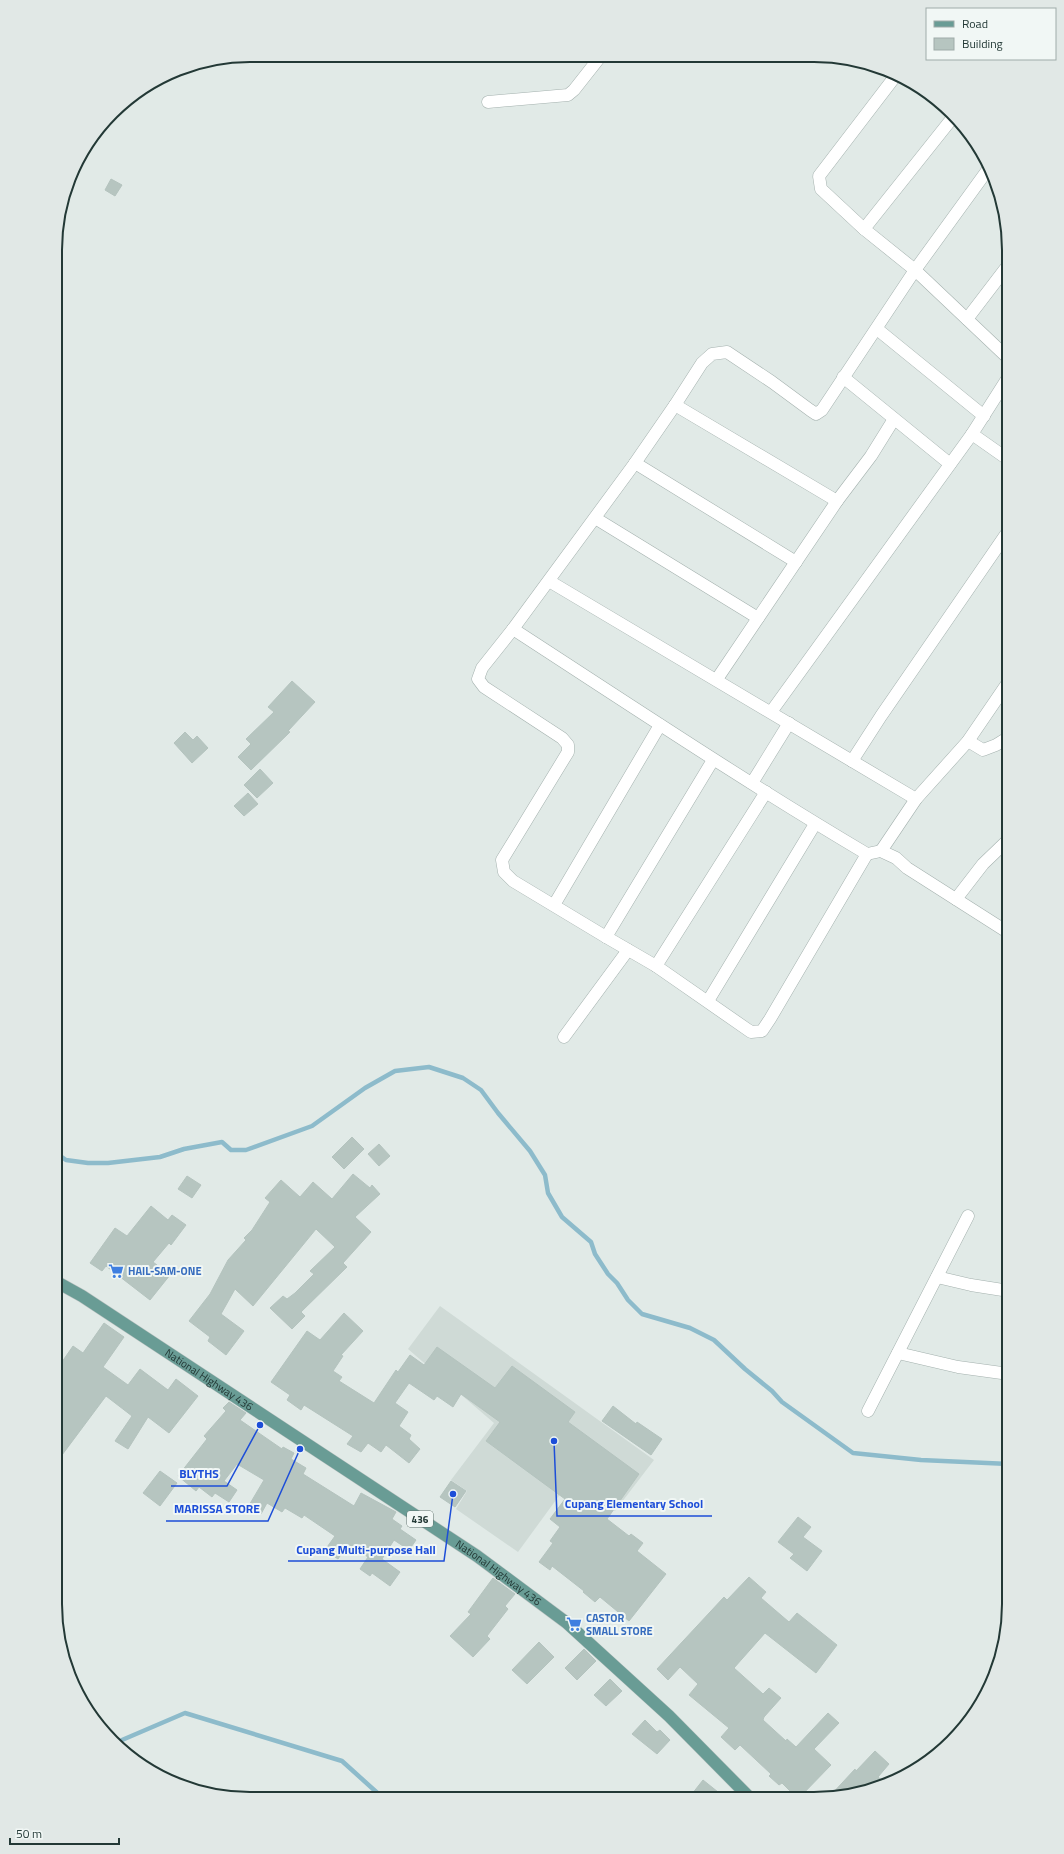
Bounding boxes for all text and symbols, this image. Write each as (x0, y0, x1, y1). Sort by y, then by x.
legend (926, 8, 1056, 60)
text: Road (962, 14, 988, 33)
text: Building (962, 34, 1003, 53)
supermarket icon: HAIL-SAM-ONE (107, 1262, 125, 1280)
place label: HAIL-SAM-ONE (128, 1263, 202, 1279)
street label: National Highway 436 (162, 1345, 256, 1415)
callout: BLYTHS (171, 1462, 227, 1486)
text: BLYTHS (179, 1464, 219, 1483)
callout: Cupang Elementary School (557, 1492, 712, 1516)
text: Cupang Elementary School (565, 1494, 703, 1513)
callout: MARISSA STORE (166, 1497, 268, 1521)
text: MARISSA STORE (174, 1499, 260, 1518)
road number: 436 (407, 1511, 433, 1527)
street label: National Highway 436 (452, 1536, 545, 1609)
callout: Cupang Multi-purpose Hall (288, 1537, 444, 1561)
text: Cupang Multi-purpose Hall (296, 1540, 436, 1559)
place label: CASTOR SMALL STORE (586, 1610, 653, 1639)
supermarket icon: CASTOR SMALL STORE (565, 1615, 583, 1633)
scale bar (10, 1820, 119, 1846)
text: 50 m (16, 1824, 42, 1843)

